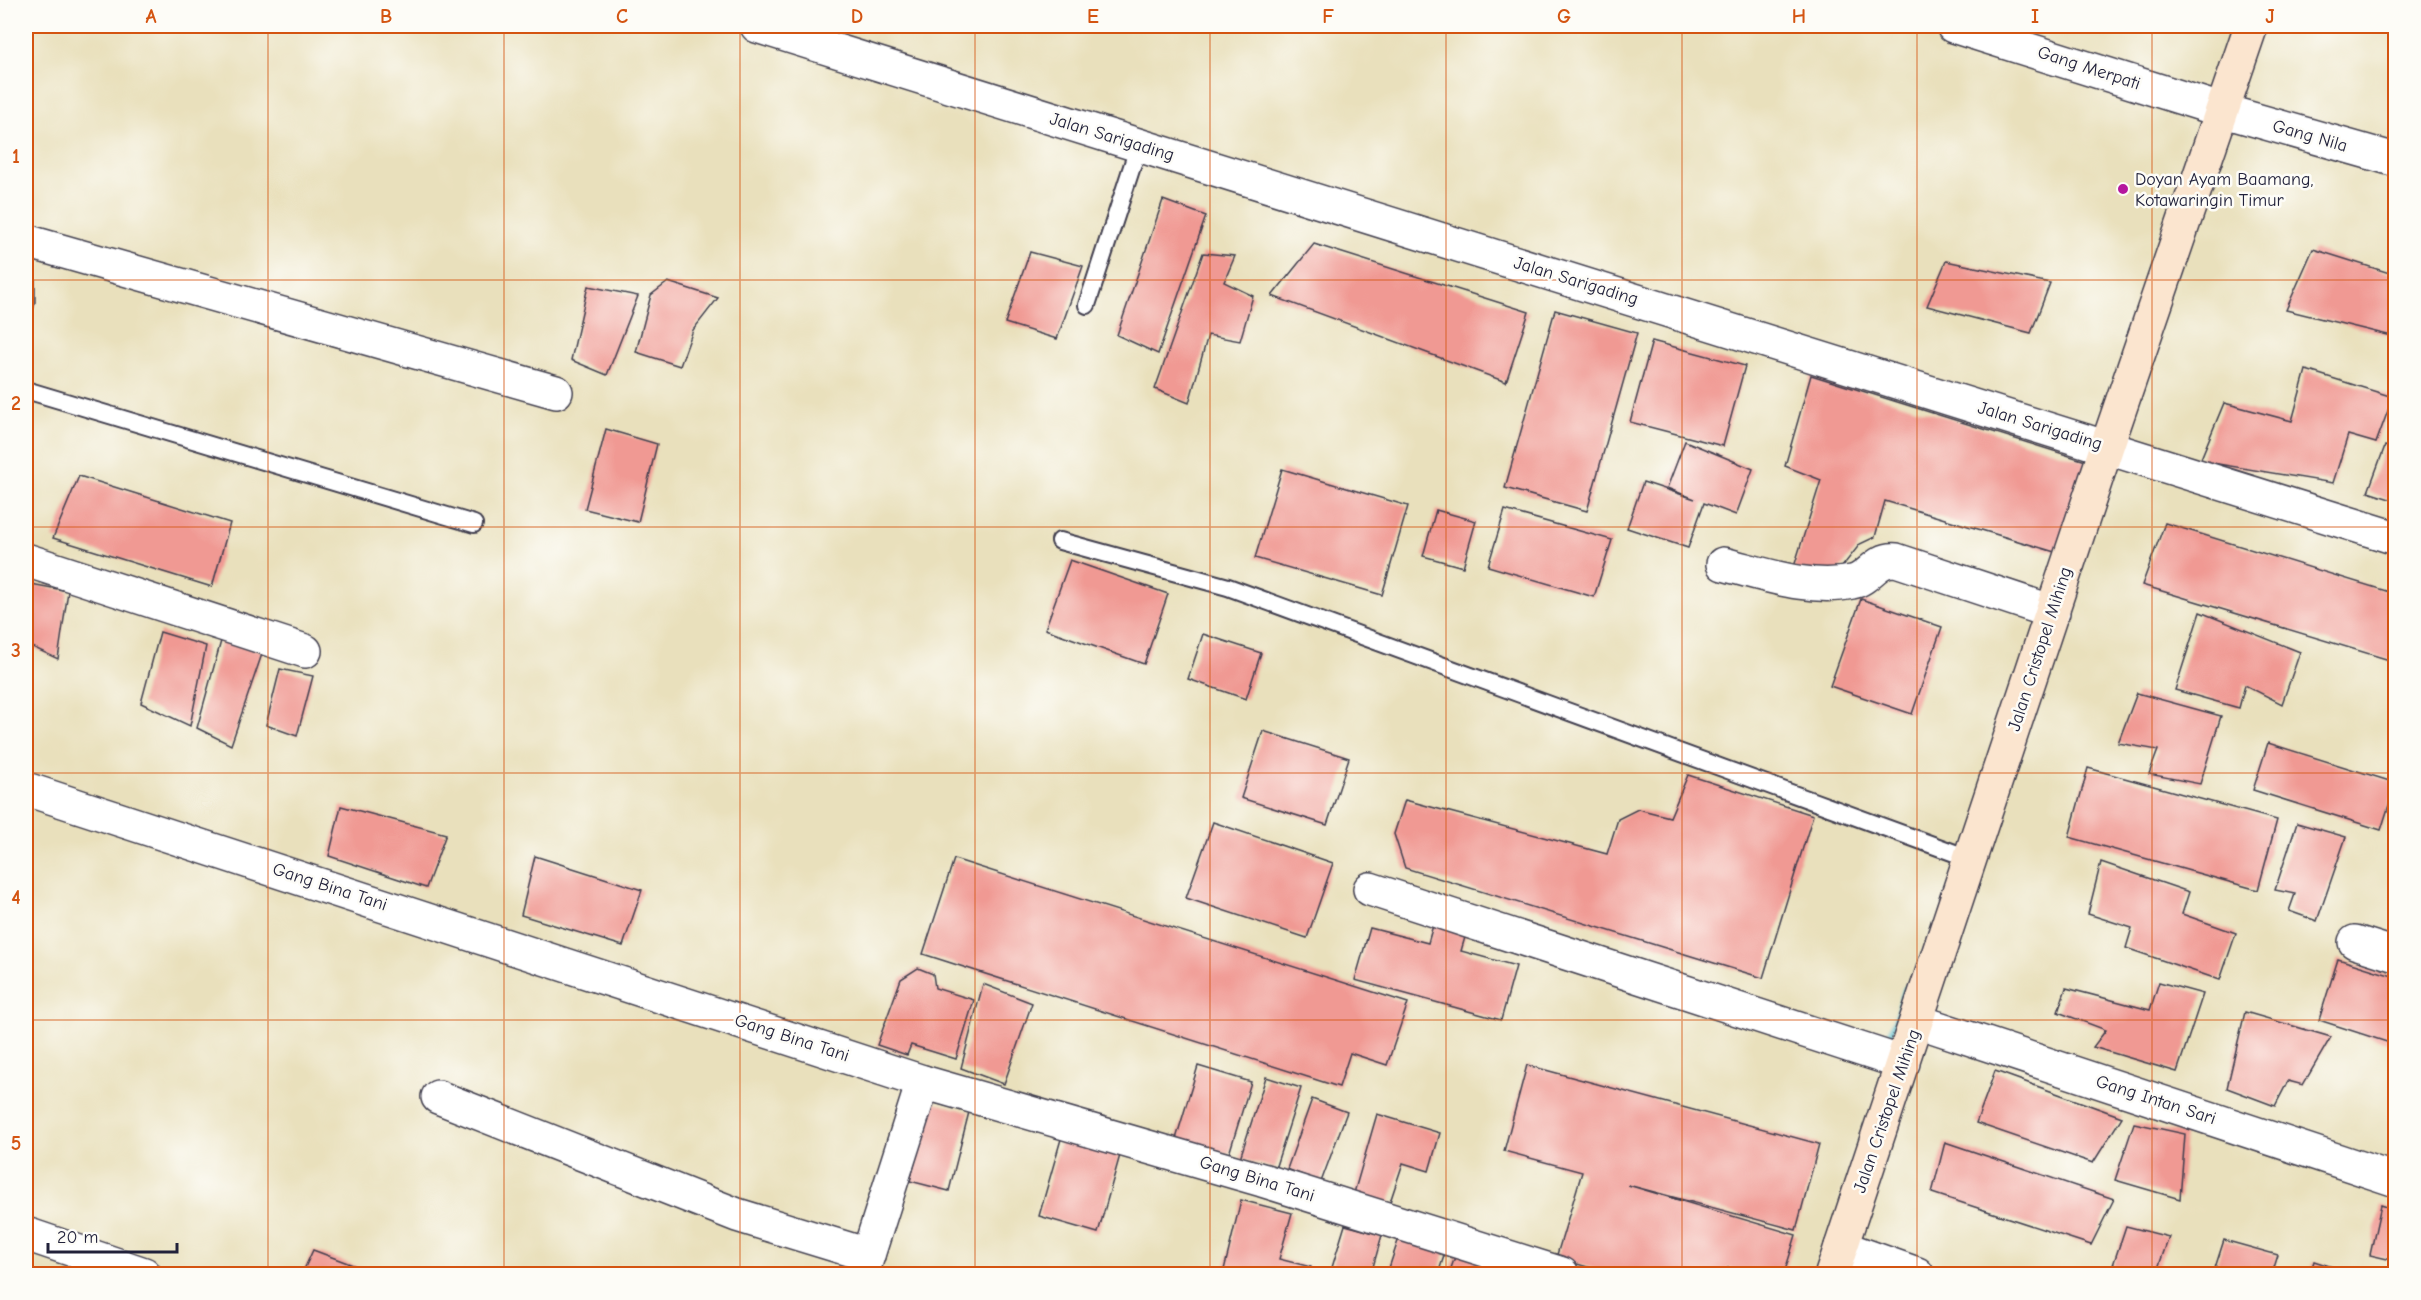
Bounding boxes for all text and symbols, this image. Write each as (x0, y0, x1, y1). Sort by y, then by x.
text: A (145, 5, 157, 28)
text: B (380, 5, 392, 28)
text: C (616, 5, 628, 28)
text: D (851, 5, 863, 28)
text: E (1087, 5, 1099, 28)
text: F (1322, 5, 1334, 28)
text: G (1557, 5, 1571, 28)
text: H (1792, 5, 1806, 28)
text: I (2031, 5, 2039, 28)
text: J (2265, 5, 2275, 28)
street label: Gang Merpati (2035, 41, 2143, 95)
street label: Jalan Sarigading (1047, 108, 1177, 166)
street label: Gang Nila (2270, 115, 2350, 157)
text: 1 (12, 145, 20, 168)
place label: Doyan Ayam Baamang, Kotawaringin Timur (2135, 169, 2314, 211)
marker: Doyan Ayam Baamang, Kotawaringin Timur (2116, 182, 2130, 196)
street label: Jalan Sarigading (1511, 252, 1641, 310)
text: 2 (11, 392, 21, 415)
street label: Jalan Sarigading (1975, 397, 2105, 455)
street label: Jalan Cristopel Mihing (2004, 564, 2076, 734)
text: 3 (11, 639, 21, 662)
street label: Gang Bina Tani (270, 859, 390, 915)
text: 4 (11, 886, 21, 909)
street label: Gang Bina Tani (732, 1010, 852, 1066)
street label: Jalan Cristopel Mihing (1849, 1026, 1925, 1196)
street label: Gang Intan Sari (2093, 1071, 2219, 1129)
text: 5 (11, 1132, 21, 1155)
street label: Gang Bina Tani (1197, 1152, 1317, 1206)
scale bar (48, 1216, 177, 1254)
text: 20 m (57, 1227, 98, 1248)

